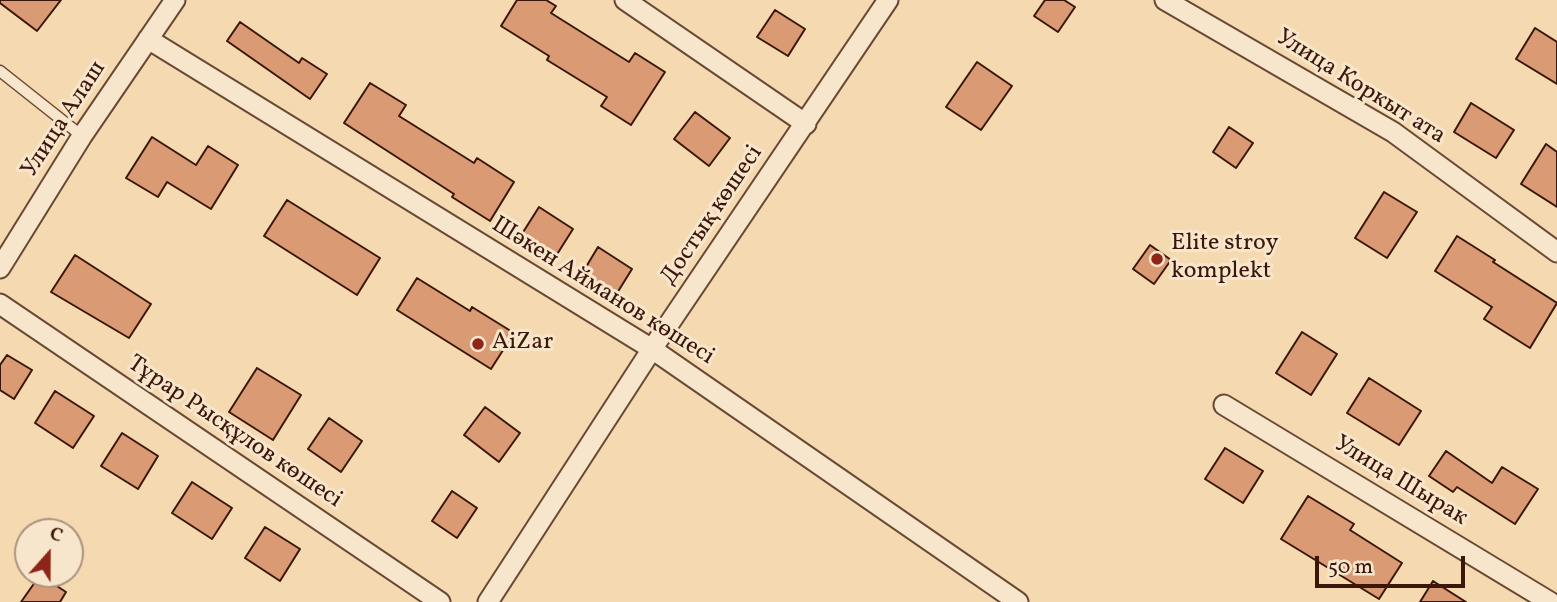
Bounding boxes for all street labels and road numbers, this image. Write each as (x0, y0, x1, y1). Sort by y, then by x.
street label: Улица Коркыт ата (1270, 24, 1450, 152)
street label: Улица Алаш (17, 56, 113, 184)
street label: Достық көшесі (656, 141, 770, 291)
street label: Шәкен Айманов көшесі (485, 212, 719, 372)
street label: Тұрар Рысқұлов көшесі (121, 350, 347, 516)
street label: Улица Шырак (1328, 431, 1472, 533)

